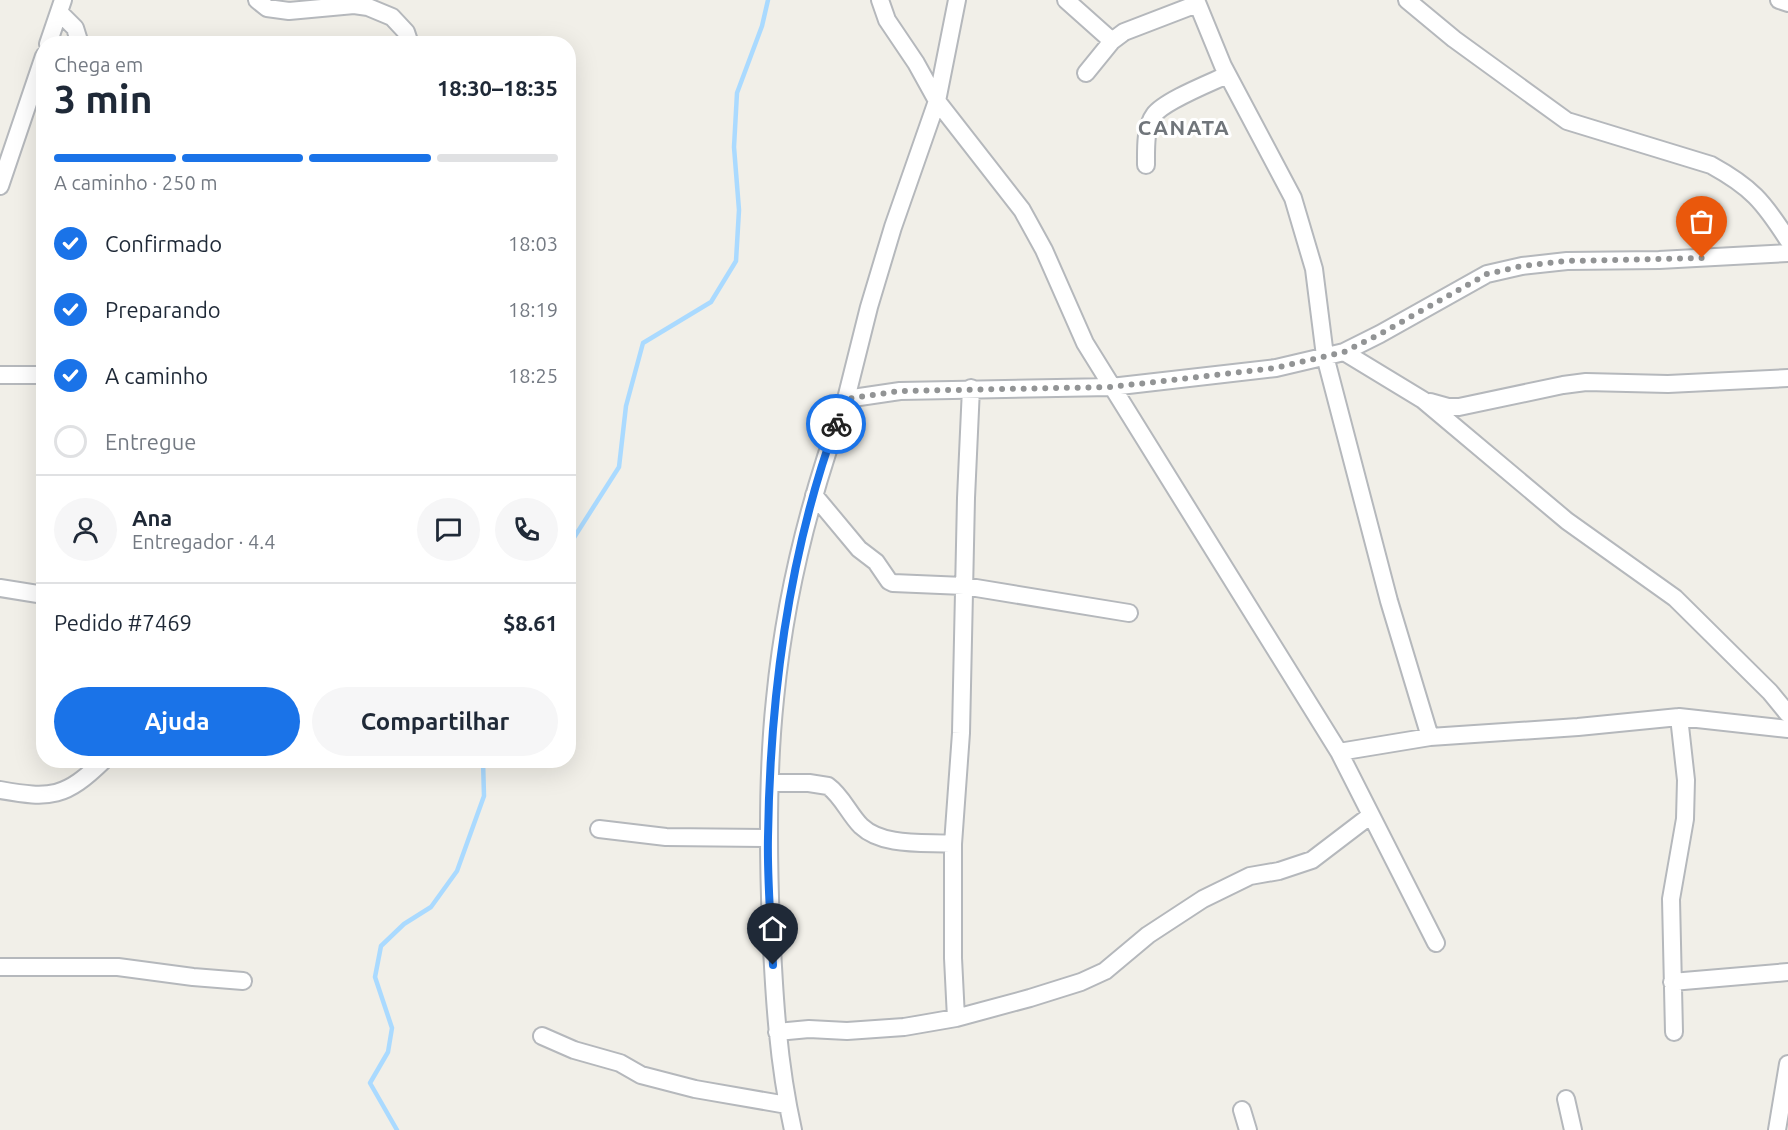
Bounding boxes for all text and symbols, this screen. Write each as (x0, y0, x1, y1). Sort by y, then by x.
text: Chega em (54, 53, 143, 76)
text: 18:30–18:35 (437, 75, 558, 100)
text: 3 min (54, 77, 153, 120)
district label: CANATA (1138, 115, 1230, 139)
text: A caminho · 250 m (54, 171, 218, 194)
pin (1676, 196, 1727, 258)
icon: bag (1685, 205, 1718, 238)
icon: check (54, 227, 87, 260)
text: Confirmado (105, 231, 222, 256)
text: 18:03 (508, 232, 558, 255)
icon: check (54, 293, 87, 326)
text: Preparando (105, 297, 221, 322)
text: 18:19 (508, 298, 558, 321)
icon: check (54, 359, 87, 392)
text: A caminho (105, 363, 208, 388)
text: 18:25 (508, 364, 558, 387)
courier (806, 394, 866, 454)
icon: bike (820, 408, 853, 441)
text: Entregue (105, 429, 196, 454)
button: person (54, 498, 117, 561)
button: chat (417, 498, 480, 561)
button: phone (495, 498, 558, 561)
text: Ana (132, 505, 172, 530)
text: Entregador · 4.4 (132, 530, 275, 553)
text: Pedido #7469 (54, 610, 192, 635)
text: $8.61 (503, 610, 558, 635)
button: Ajuda (54, 687, 300, 756)
button: Compartilhar (312, 687, 558, 756)
pin (747, 903, 798, 965)
icon: home (756, 912, 789, 945)

